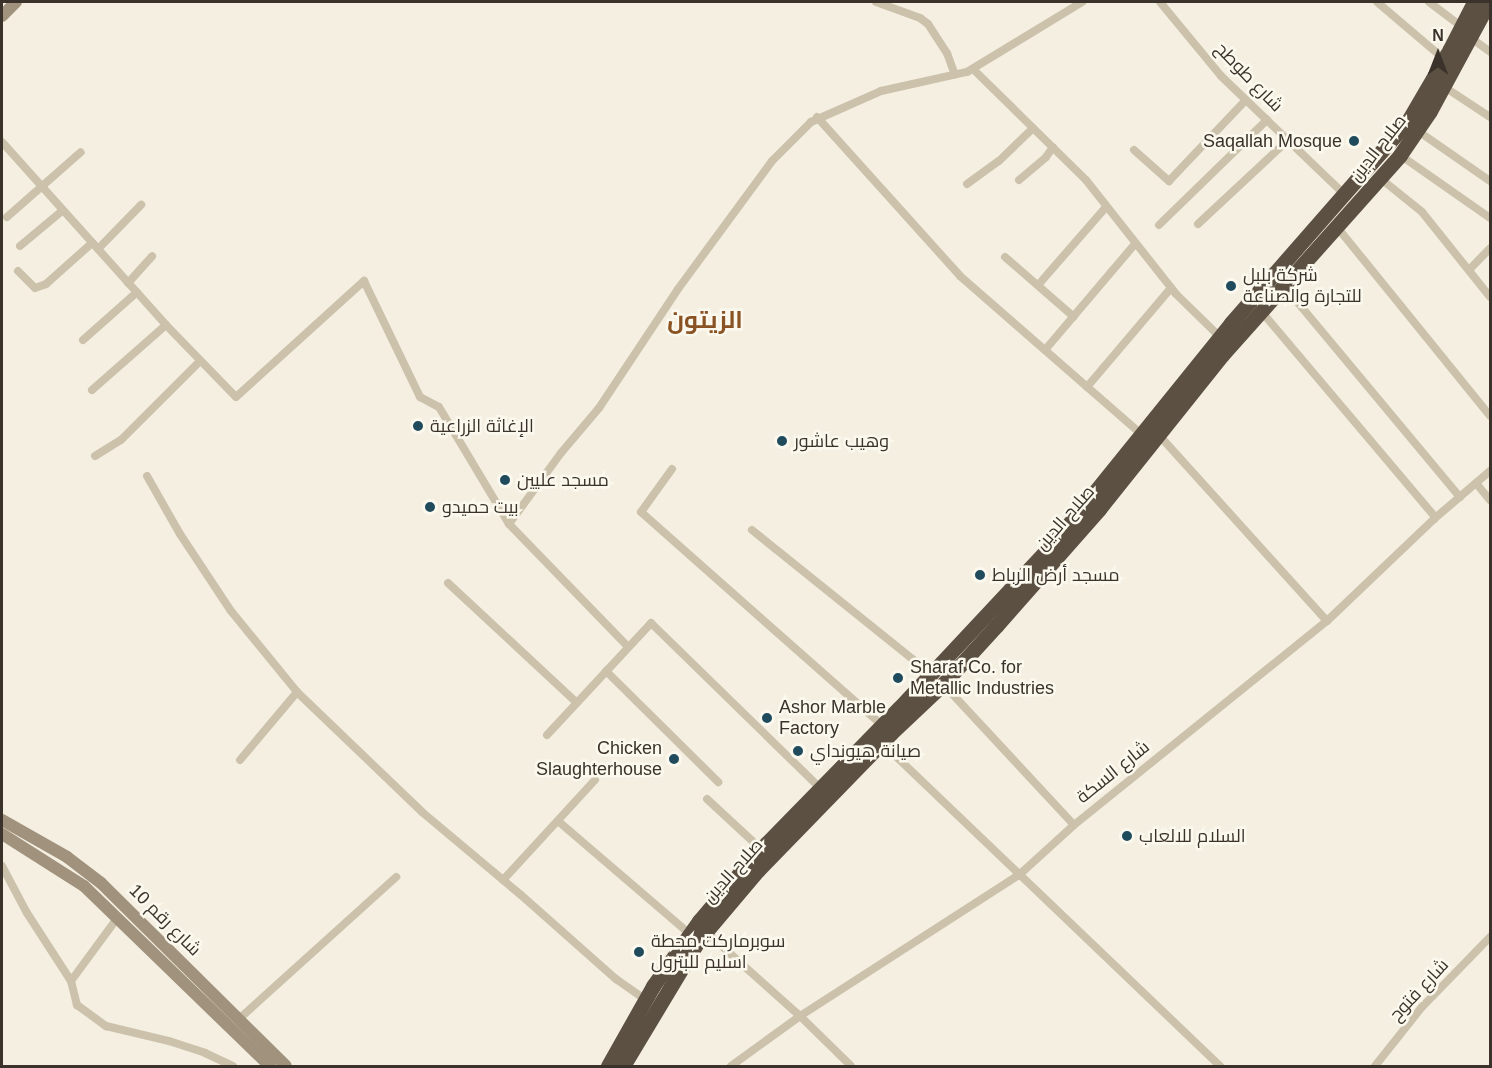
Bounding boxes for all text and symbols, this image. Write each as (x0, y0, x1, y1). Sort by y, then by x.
north arrow (1408, 24, 1468, 84)
text: N (1432, 27, 1444, 44)
street label: شارع طوطح (1211, 38, 1287, 116)
street label: صلاح الدين (1345, 110, 1411, 186)
place label: Saqallah Mosque (1203, 130, 1342, 152)
marker: Saqallah Mosque (1347, 134, 1361, 148)
place label: شركة بلبل للتجارة والصناعة (1243, 265, 1362, 308)
marker: شركة بلبل للتجارة والصناعة (1224, 279, 1238, 293)
district label: الزيتون (667, 306, 743, 334)
place label: الإغاثة الزراعية (430, 415, 534, 437)
marker: الإغاثة الزراعية (411, 419, 425, 433)
place label: وهيب عاشور (794, 430, 889, 452)
marker: وهيب عاشور (775, 434, 789, 448)
place label: مسجد عليين (517, 469, 609, 491)
marker: مسجد عليين (498, 473, 512, 487)
street label: صلاح الدين (1031, 481, 1099, 555)
place label: بيت حميدو (442, 496, 519, 518)
marker: بيت حميدو (423, 500, 437, 514)
place label: مسجد أرض الرباط (992, 564, 1120, 586)
marker: مسجد أرض الرباط (973, 568, 987, 582)
place label: Sharaf Co. for Metallic Industries (910, 657, 1054, 700)
marker: Sharaf Co. for Metallic Industries (891, 671, 905, 685)
place label: Ashor Marble Factory (779, 697, 886, 740)
marker: Ashor Marble Factory (760, 711, 774, 725)
street label: شارع السكة (1072, 736, 1154, 808)
place label: Chicken Slaughterhouse (536, 738, 662, 780)
place label: صيانة هيونداي (810, 740, 921, 762)
marker: صيانة هيونداي (791, 744, 805, 758)
marker: Chicken Slaughterhouse (667, 752, 681, 766)
place label: السلام للالعاب (1139, 825, 1246, 847)
marker: السلام للالعاب (1120, 829, 1134, 843)
street label: صلاح الدين (699, 834, 767, 908)
street label: شارع رقم 10 (125, 880, 205, 960)
place label: سوبرماركت محطة اسليم للبترول (651, 931, 785, 974)
marker: سوبرماركت محطة اسليم للبترول (632, 945, 646, 959)
street label: شارع فتوح (1385, 955, 1453, 1025)

